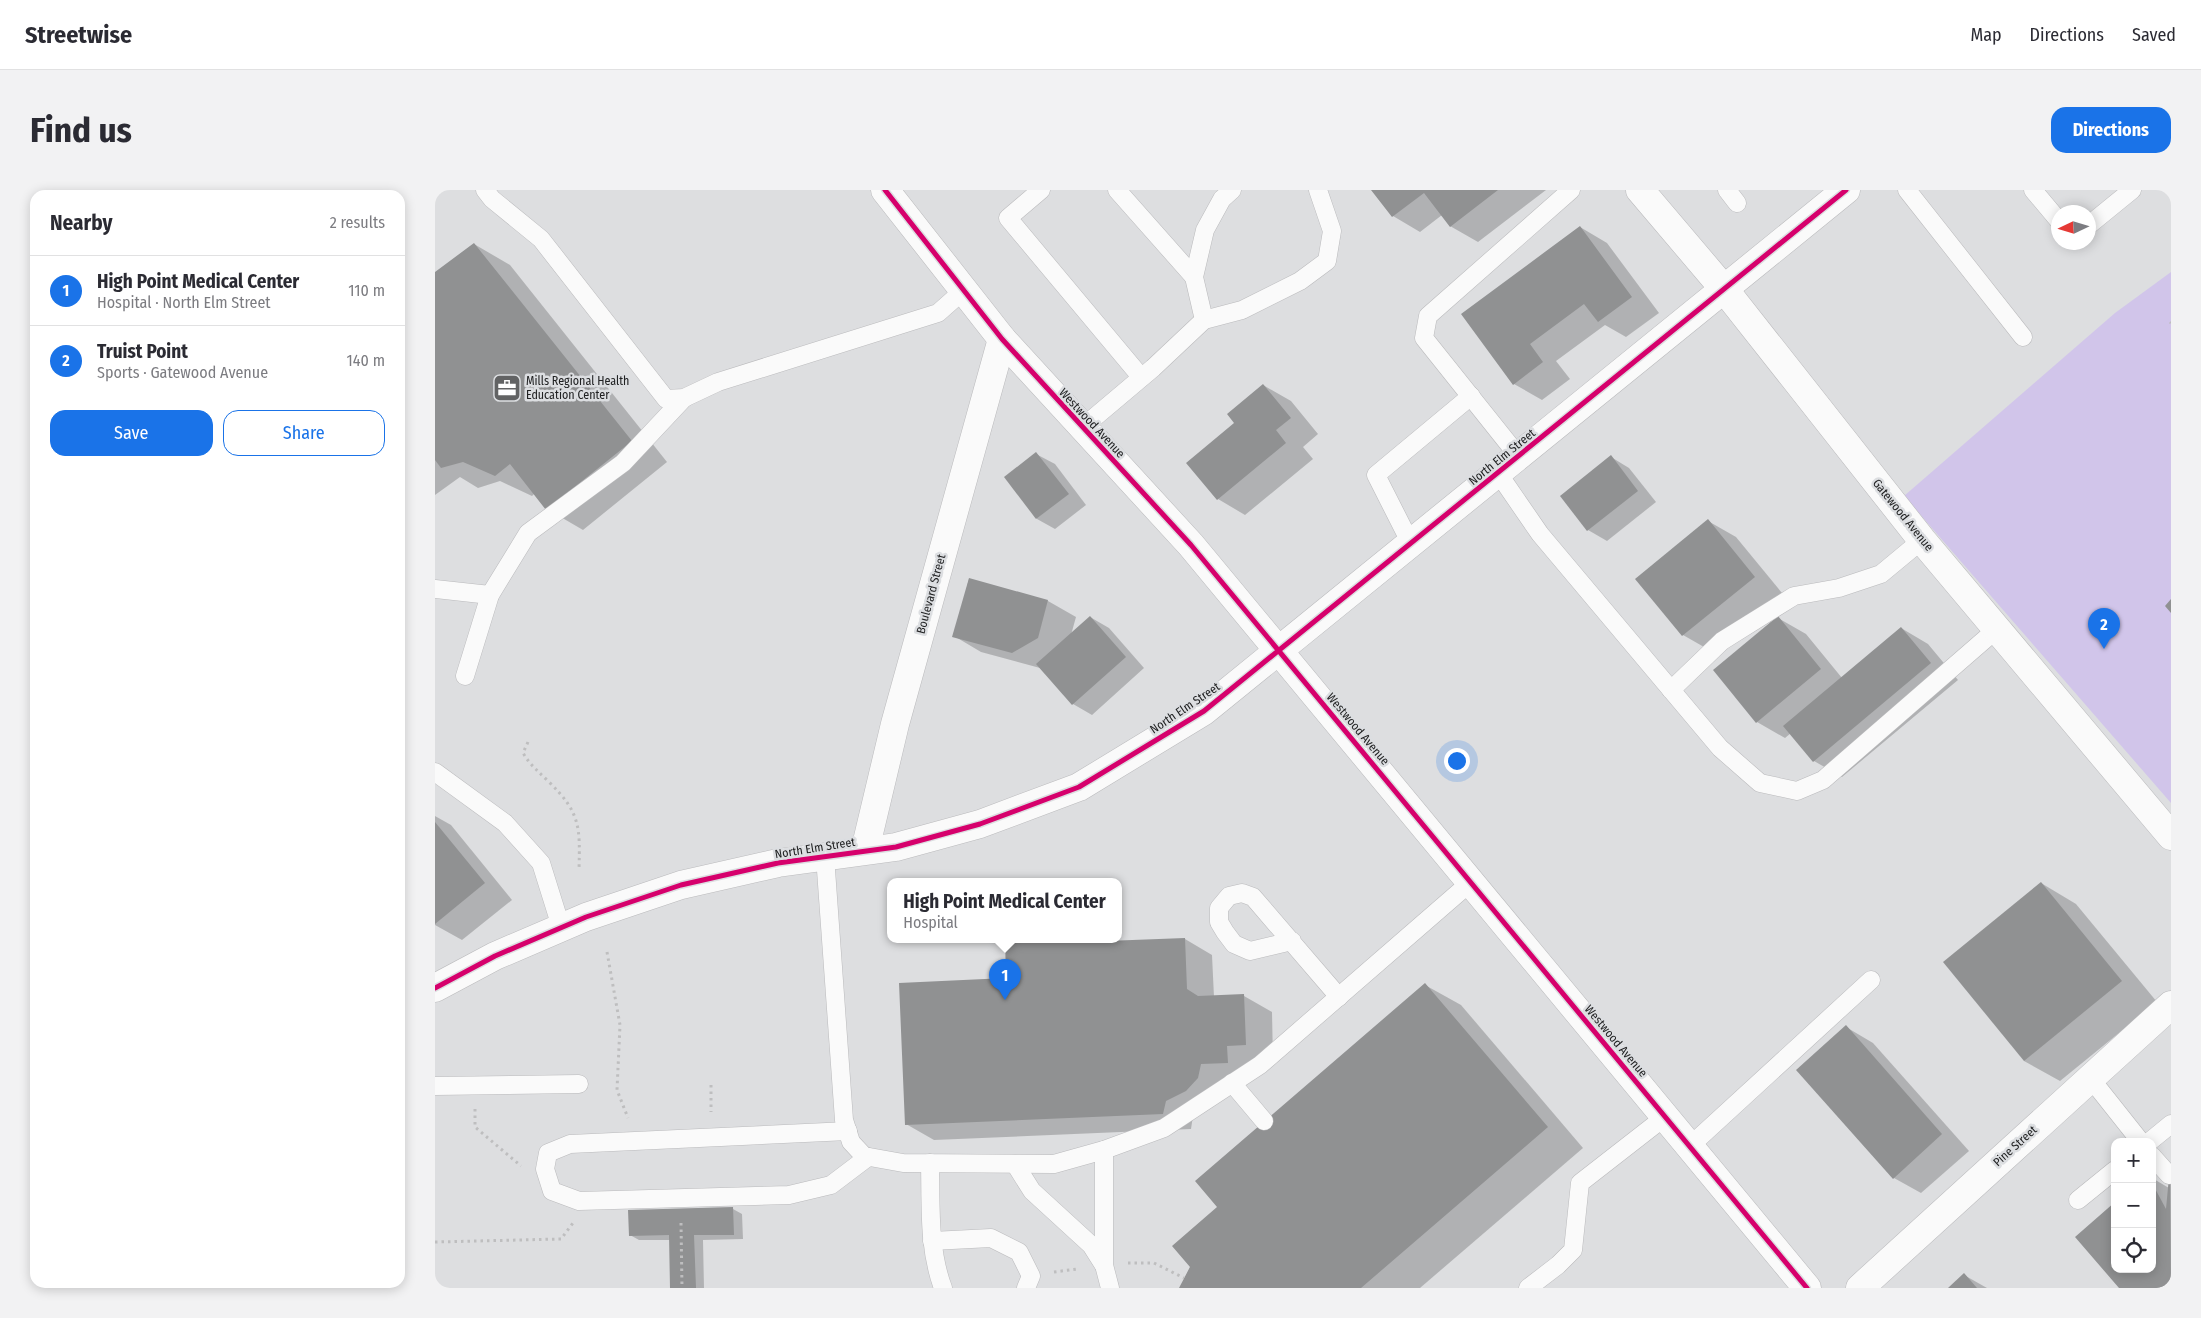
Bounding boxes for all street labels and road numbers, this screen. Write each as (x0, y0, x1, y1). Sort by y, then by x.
street label: Westwood Avenue (1056, 385, 1128, 461)
street label: North Elm Street (1466, 426, 1538, 488)
street label: Gatewood Avenue (1870, 476, 1936, 554)
street label: Boulevard Street (914, 553, 948, 635)
street label: North Elm Street (1147, 679, 1223, 736)
street label: Westwood Avenue (1324, 690, 1392, 768)
street label: North Elm Street (774, 835, 856, 861)
street label: Westwood Avenue (1582, 1002, 1650, 1080)
street label: Pine Street (1990, 1123, 2040, 1169)

